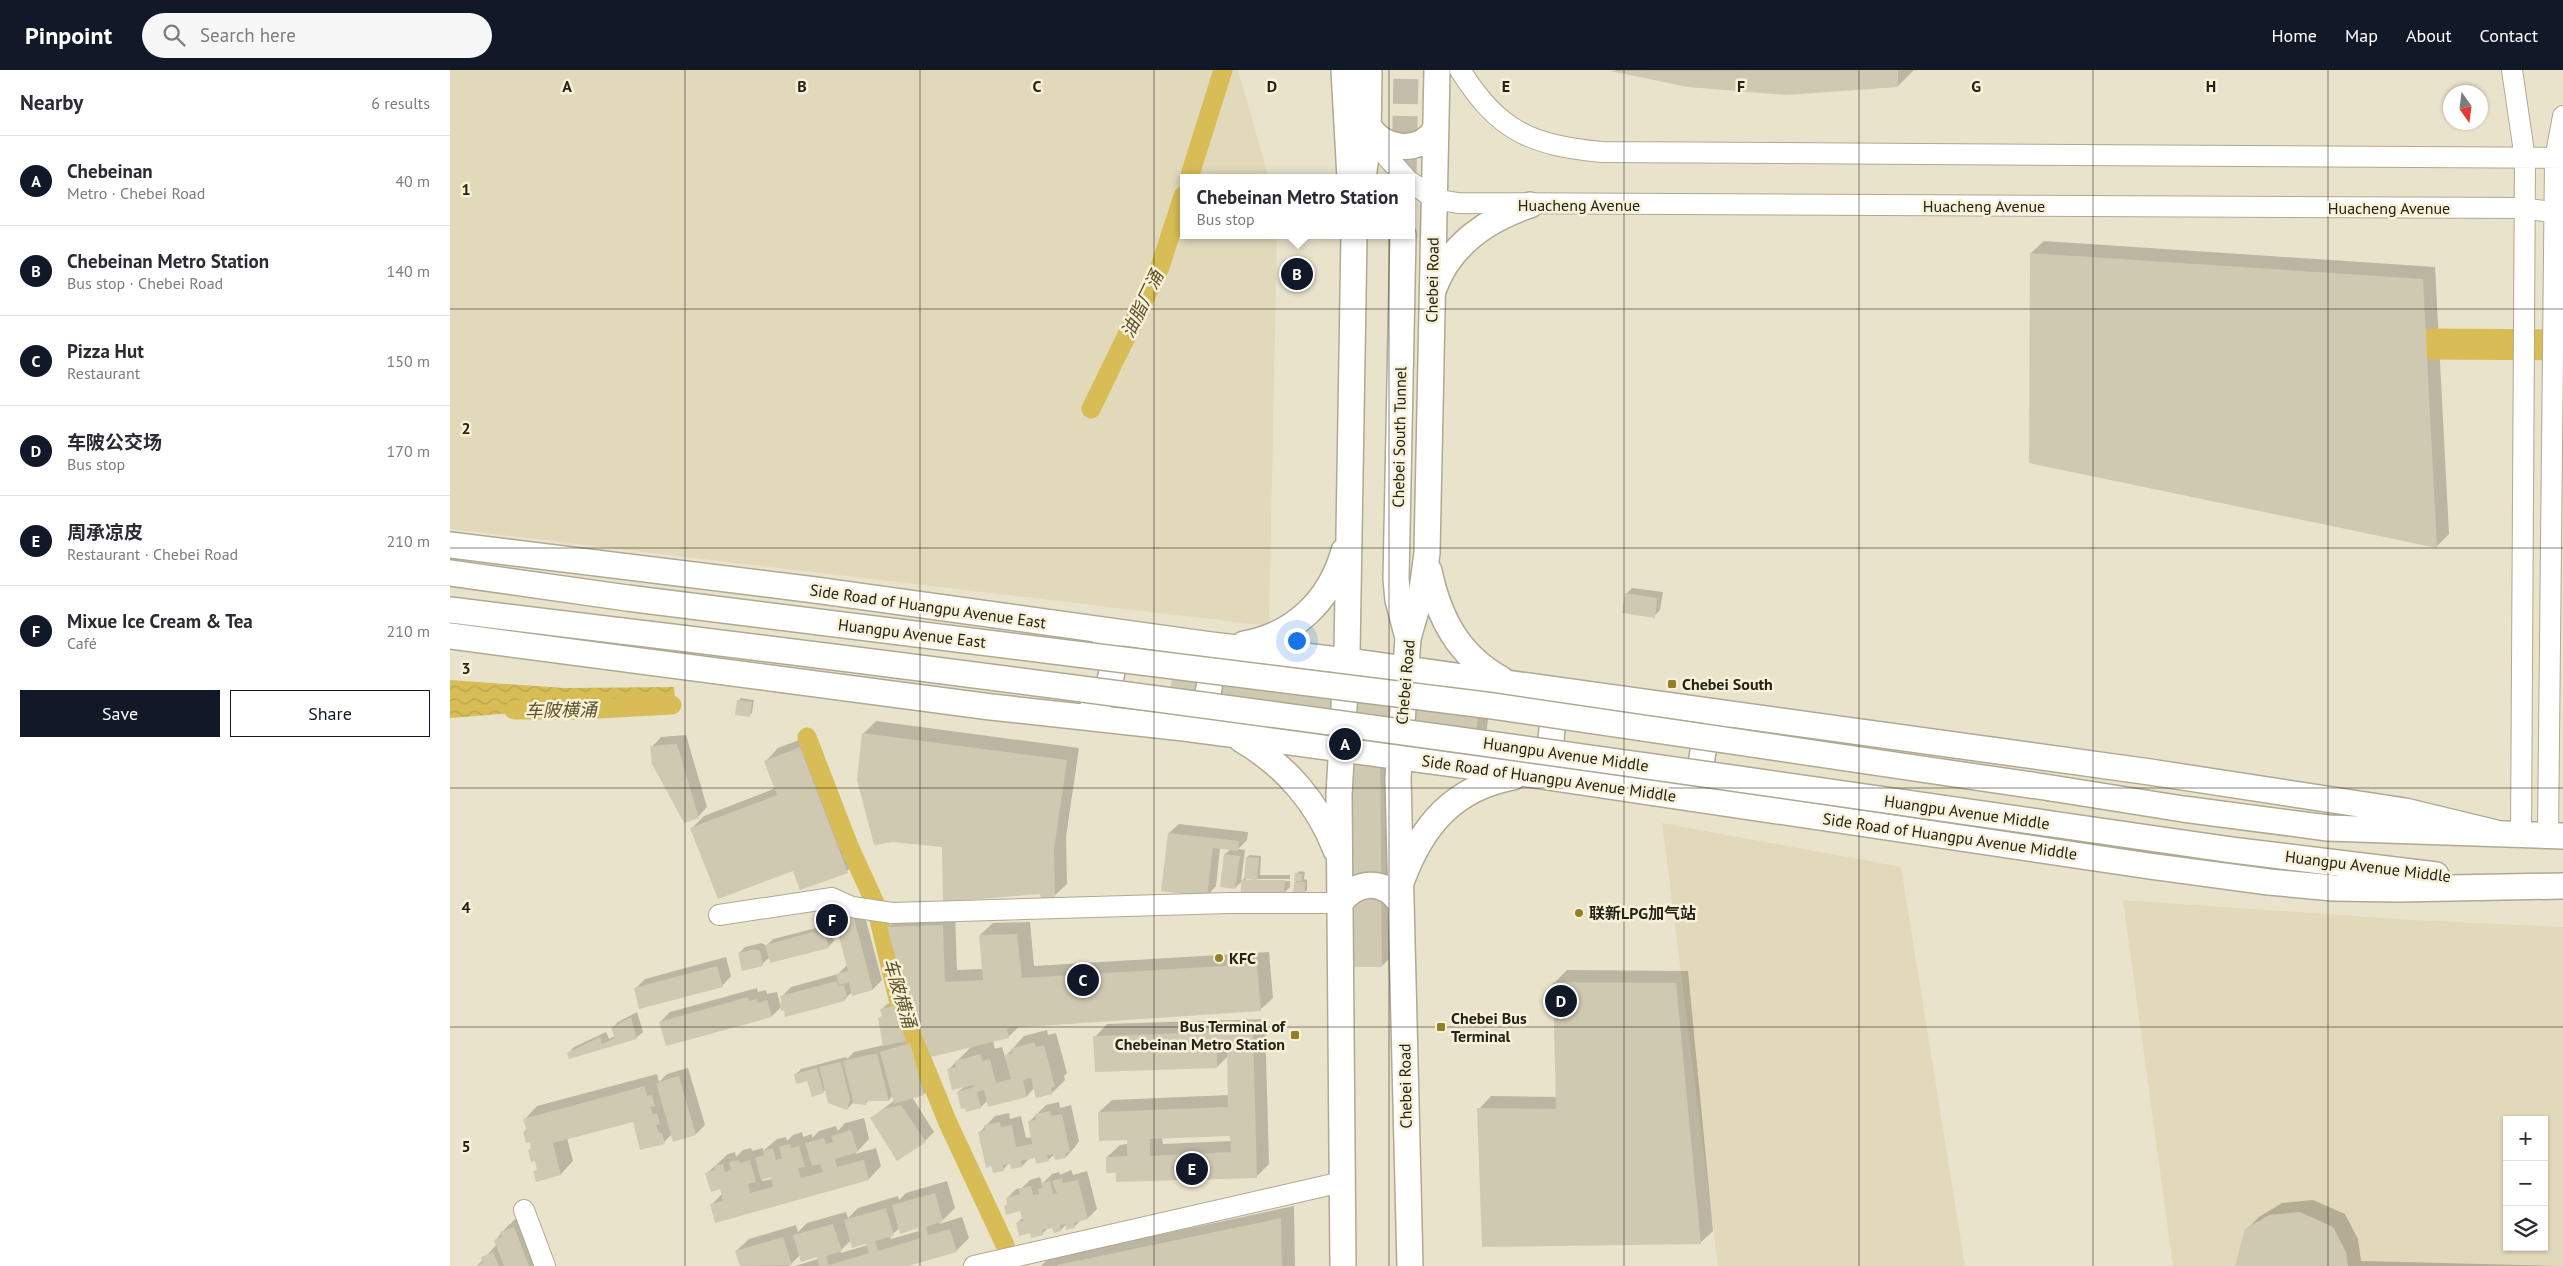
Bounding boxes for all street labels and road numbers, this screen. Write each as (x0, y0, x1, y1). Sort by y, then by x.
street label: Huacheng Avenue (1518, 195, 1640, 215)
street label: Huacheng Avenue (1923, 196, 2045, 216)
street label: Huacheng Avenue (2328, 198, 2450, 218)
street label: Chebei Road (1421, 237, 1443, 323)
street label: Chebei South Tunnel (1388, 366, 1410, 508)
street label: Side Road of Huangpu Avenue East (808, 580, 1048, 632)
street label: Huangpu Avenue East (837, 614, 987, 652)
street label: Chebei Road (1391, 639, 1419, 725)
street label: Huangpu Avenue Middle (1482, 732, 1650, 776)
street label: Side Road of Huangpu Avenue Middle (1421, 750, 1677, 806)
street label: Huangpu Avenue Middle (1883, 790, 2051, 834)
street label: Side Road of Huangpu Avenue Middle (1822, 808, 2078, 864)
street label: Huangpu Avenue Middle (2284, 846, 2452, 886)
street label: Chebei Road (1394, 1043, 1416, 1129)

